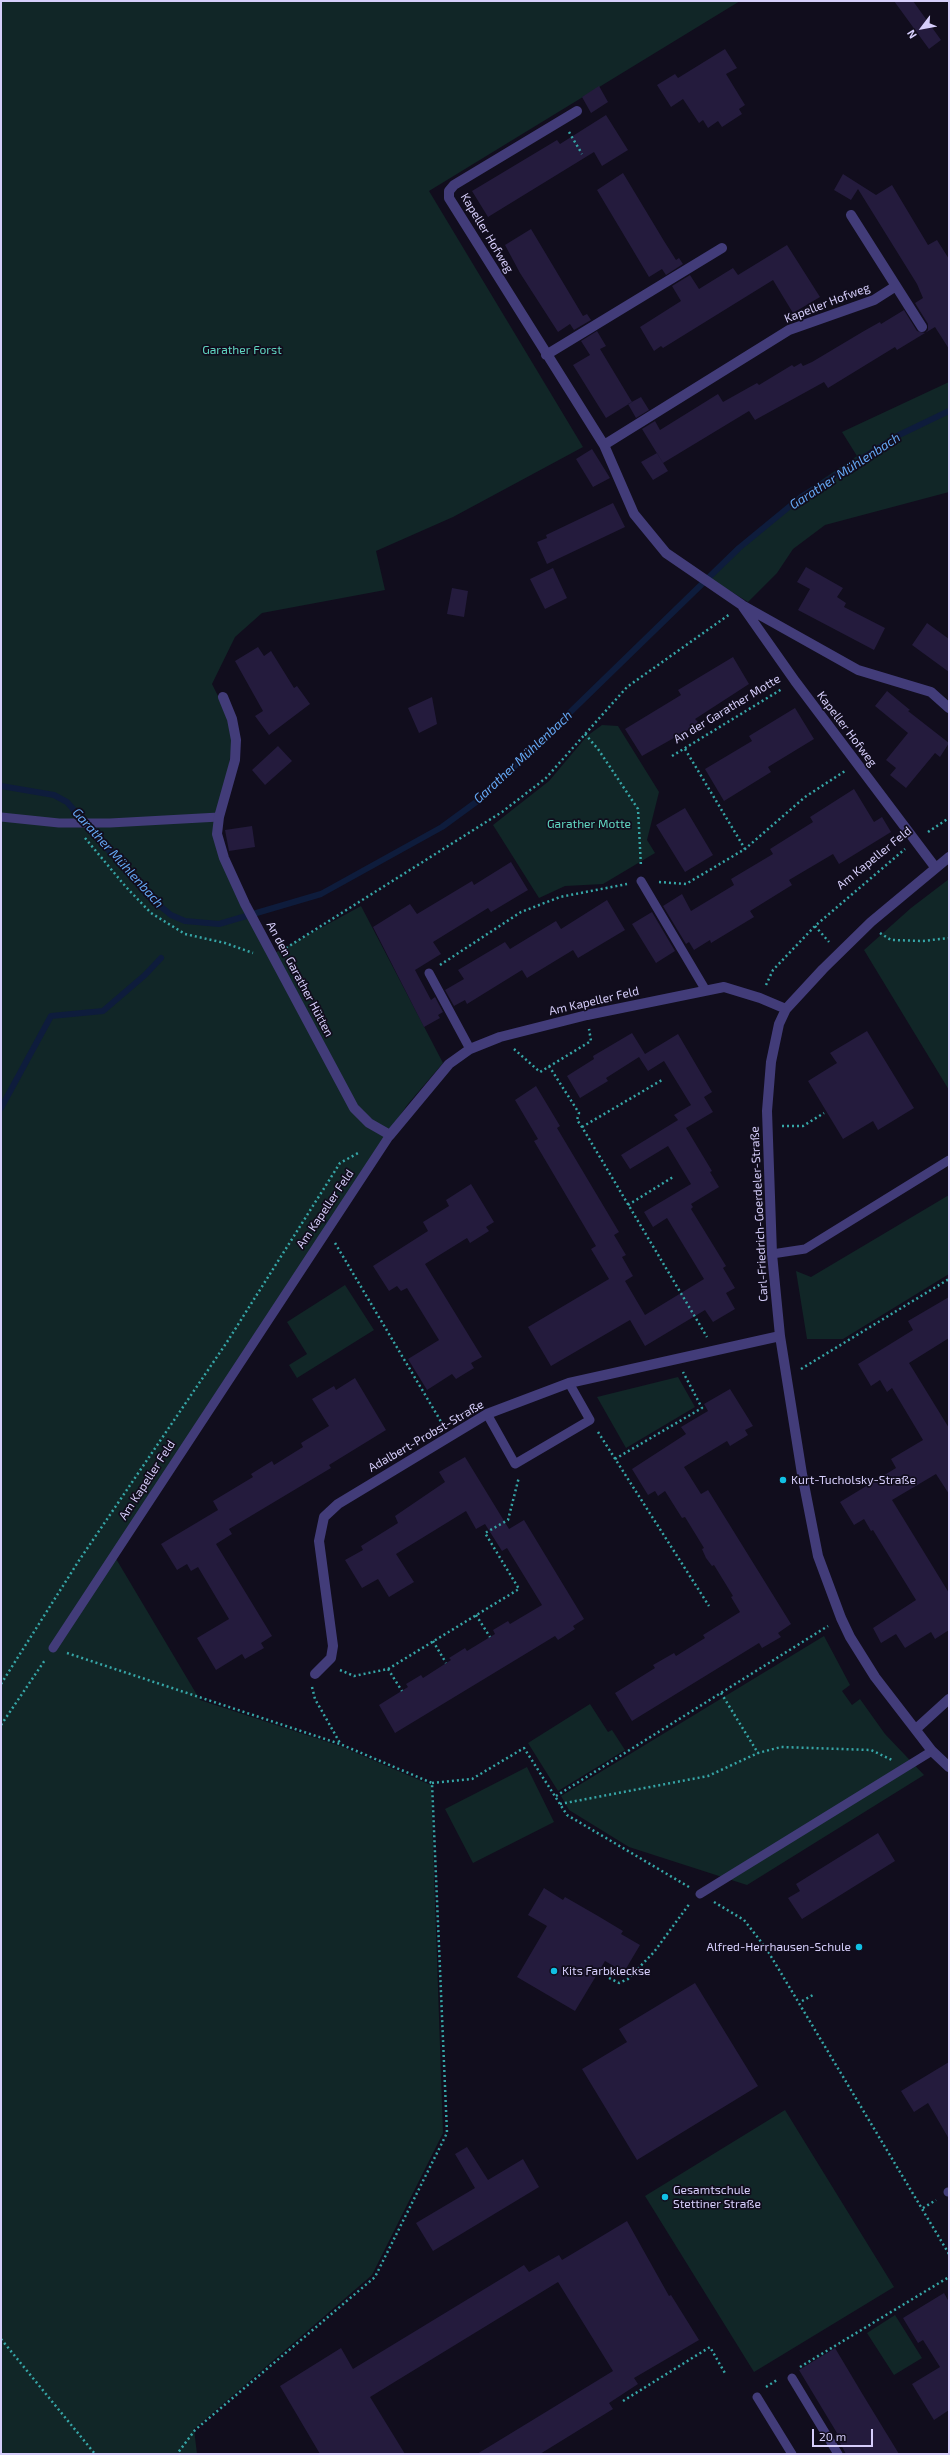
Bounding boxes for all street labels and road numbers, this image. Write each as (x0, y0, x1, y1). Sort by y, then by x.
street label: Kapeller Hofweg (458, 190, 516, 276)
street label: Kapeller Hofweg (782, 280, 872, 326)
street label: An der Garather Motte (671, 671, 783, 747)
street label: Kapeller Hofweg (814, 689, 880, 769)
street label: Am Kapeller Feld (834, 823, 914, 893)
street label: An den Garather Hütten (263, 919, 337, 1039)
street label: Am Kapeller Feld (548, 984, 640, 1018)
street label: Carl-Friedrich-Goerdeler-Straße (747, 1126, 771, 1302)
street label: Am Kapeller Feld (293, 1167, 357, 1251)
street label: Adalbert-Probst-Straße (366, 1397, 486, 1475)
street label: Am Kapeller Feld (116, 1438, 178, 1522)

